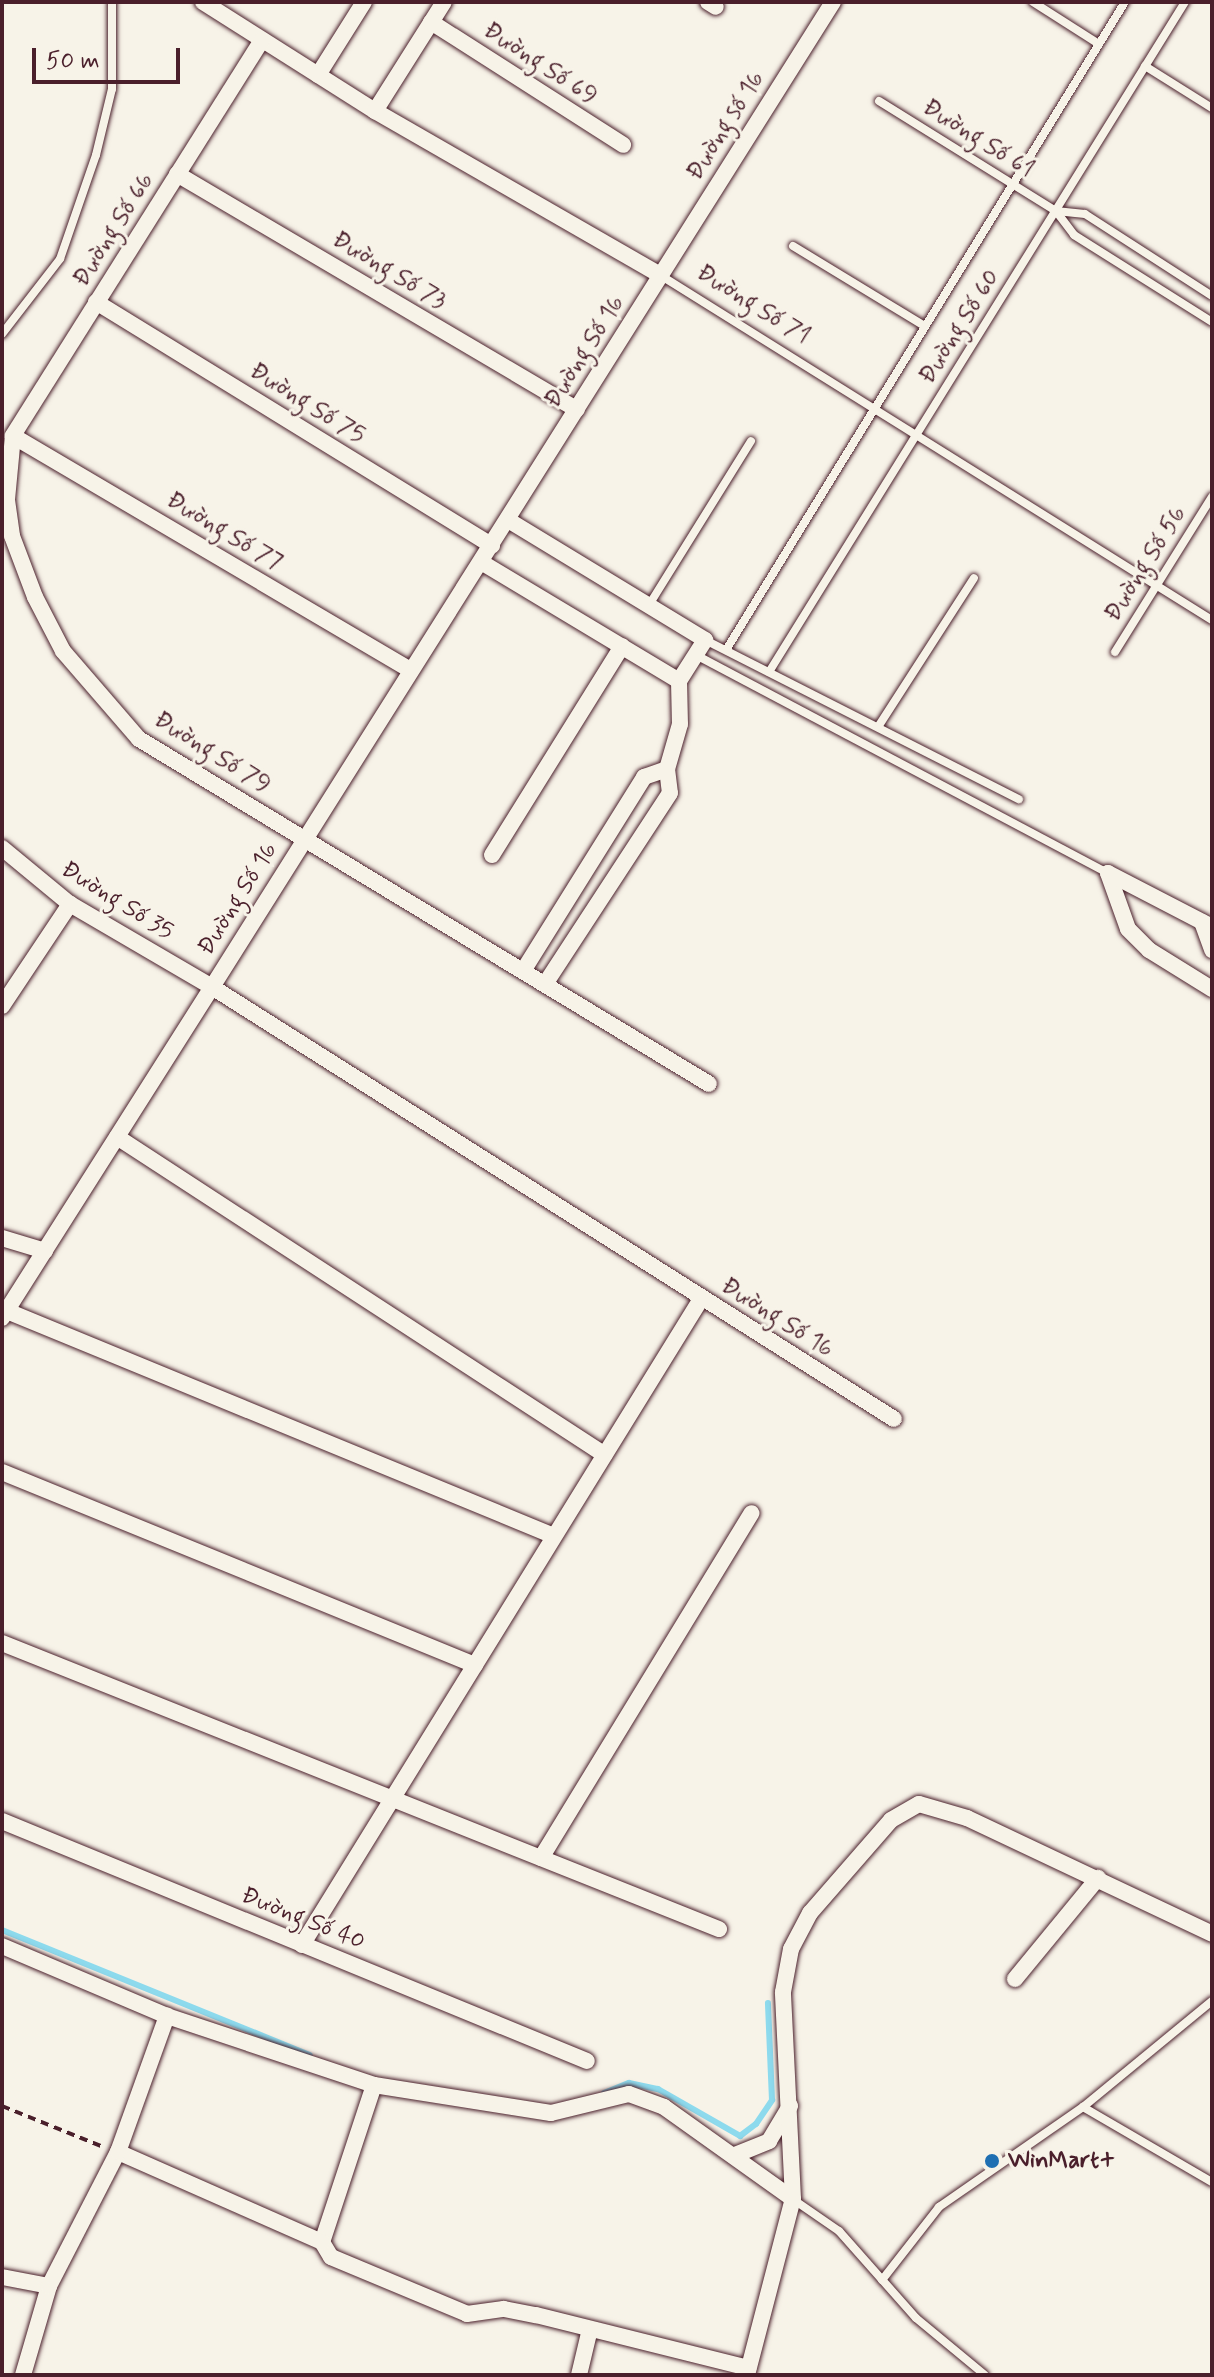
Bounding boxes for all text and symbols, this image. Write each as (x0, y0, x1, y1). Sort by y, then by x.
street label: Đường Số 69 (478, 17, 602, 111)
scale bar (36, 32, 184, 82)
text: 50 m (46, 46, 100, 77)
street label: Đường số 16 (681, 66, 771, 186)
street label: Đường Số 61 (917, 93, 1039, 185)
street label: Đường Số 66 (68, 168, 160, 292)
street label: Đường Số 73 (327, 226, 451, 316)
street label: Đường Số 71 (691, 259, 815, 351)
street label: Đường Số 60 (914, 265, 1006, 389)
street label: Đường Số 16 (539, 291, 631, 413)
street label: Đường Số 75 (244, 357, 370, 451)
street label: Đường Số 77 (161, 486, 287, 578)
street label: Đường Số 56 (1099, 501, 1193, 627)
street label: Đường Số 79 (148, 706, 276, 800)
street label: Đường Số 16 (192, 838, 284, 960)
street label: Đường Số 35 (56, 855, 178, 947)
street label: Đường Số 16 (716, 1272, 838, 1364)
street label: Đường Số 40 (237, 1881, 369, 1957)
place label: WinMart+ (1008, 2147, 1115, 2175)
marker: WinMart+ (983, 2152, 1001, 2170)

